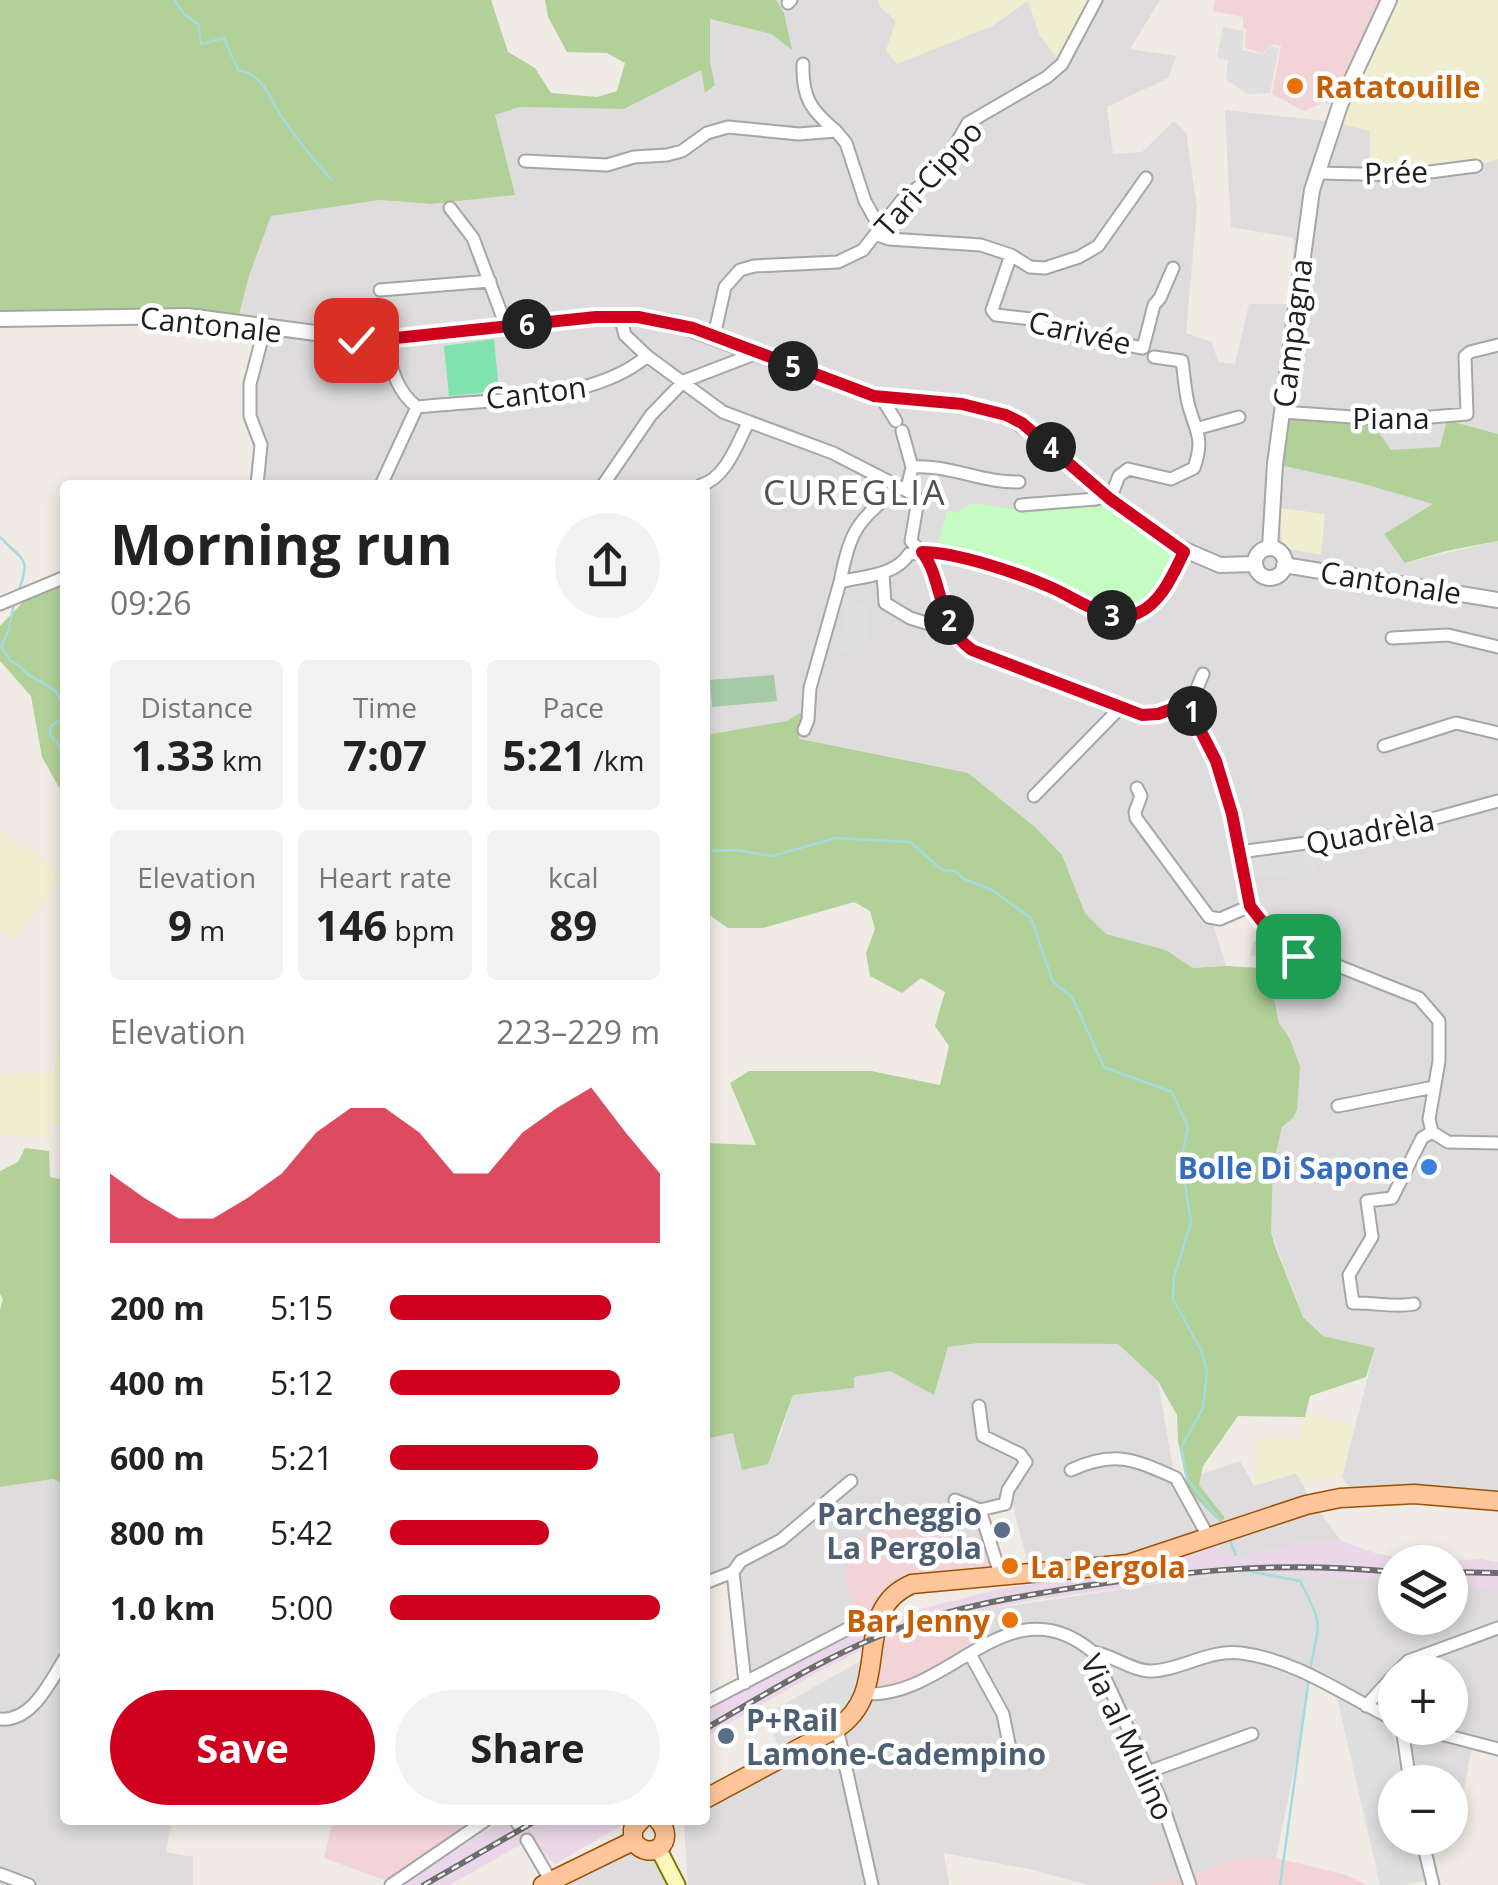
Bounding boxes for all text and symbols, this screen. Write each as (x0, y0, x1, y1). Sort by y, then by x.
place label: Ratatouille (1315, 66, 1481, 107)
marker: Ratatouille (1284, 75, 1306, 97)
street label: Tarì-Cippo (865, 111, 991, 245)
street label: Prée (1363, 150, 1429, 194)
street label: Campagna (1263, 256, 1321, 410)
street label: Cantonale (138, 296, 284, 352)
pin (314, 298, 399, 383)
pin: 6 (502, 299, 552, 349)
street label: Carivée (1025, 300, 1135, 364)
text: 6 (519, 305, 535, 343)
icon: check (329, 313, 384, 368)
pin: 5 (768, 341, 818, 391)
text: 5 (785, 347, 801, 385)
street label: Canton (483, 365, 589, 419)
street label: Piana (1352, 397, 1430, 438)
pin: 4 (1026, 422, 1076, 472)
text: 4 (1043, 428, 1059, 466)
district label: CUREGLIA (763, 468, 947, 515)
text: Morning run (110, 506, 453, 581)
button: share (555, 513, 660, 618)
street label: Cantonale (1318, 551, 1464, 613)
text: 09:26 (110, 581, 192, 624)
pin: 3 (1087, 590, 1137, 640)
pin: 2 (924, 595, 974, 645)
text: 3 (1104, 596, 1120, 634)
text: 2 (941, 601, 957, 639)
pin: 1 (1167, 686, 1217, 736)
text: Distance (140, 688, 253, 726)
text: Time (353, 688, 417, 726)
text: Pace (543, 688, 604, 726)
text: 1 (1184, 692, 1200, 730)
text: 1.33 (131, 726, 215, 783)
text: 7:07 (343, 726, 427, 783)
text: 5:21 (502, 726, 586, 783)
text: km (215, 741, 263, 779)
text: /km (586, 741, 644, 779)
street label: Quadrèla (1302, 798, 1438, 864)
text: Elevation (137, 858, 256, 896)
text: Heart rate (318, 858, 452, 896)
text: kcal (548, 858, 599, 896)
text: 9 (168, 896, 192, 953)
text: 146 (315, 896, 387, 953)
text: 89 (549, 896, 597, 953)
text: m (192, 911, 225, 949)
text: bpm (387, 911, 455, 949)
pin (1256, 914, 1341, 999)
icon: arrive (1271, 929, 1326, 984)
text: Elevation (110, 1010, 246, 1053)
text: 223–229 m (496, 1010, 660, 1053)
place label: Bolle Di Sapone (1178, 1147, 1409, 1188)
marker: Bolle Di Sapone (1418, 1156, 1440, 1178)
text: 200 m (110, 1286, 205, 1329)
text: 5:15 (270, 1286, 333, 1329)
text: 400 m (110, 1361, 205, 1404)
text: 5:12 (270, 1361, 333, 1404)
text: 600 m (110, 1436, 205, 1479)
text: 5:21 (270, 1436, 333, 1479)
place label: Parcheggio La Pergola (817, 1493, 982, 1568)
text: 800 m (110, 1511, 205, 1554)
text: 5:42 (270, 1511, 333, 1554)
marker: Parcheggio La Pergola (991, 1519, 1013, 1541)
map controls (1378, 1545, 1468, 1855)
button: layers (1378, 1545, 1468, 1635)
place label: La Pergola (1030, 1546, 1186, 1587)
marker: La Pergola (999, 1555, 1021, 1577)
text: 1.0 km (110, 1586, 215, 1629)
text: 5:00 (270, 1586, 333, 1629)
place label: Bar Jenny (846, 1600, 991, 1641)
marker: Bar Jenny (999, 1609, 1021, 1631)
street label: Via al Mulino (1072, 1647, 1184, 1827)
button: + (1378, 1655, 1468, 1745)
button: Save (110, 1690, 375, 1805)
button: Share (395, 1690, 660, 1805)
place label: P+Rail Lamone-Cadempino (746, 1699, 1046, 1774)
marker: P+Rail Lamone-Cadempino (715, 1725, 737, 1747)
button: − (1378, 1765, 1468, 1855)

